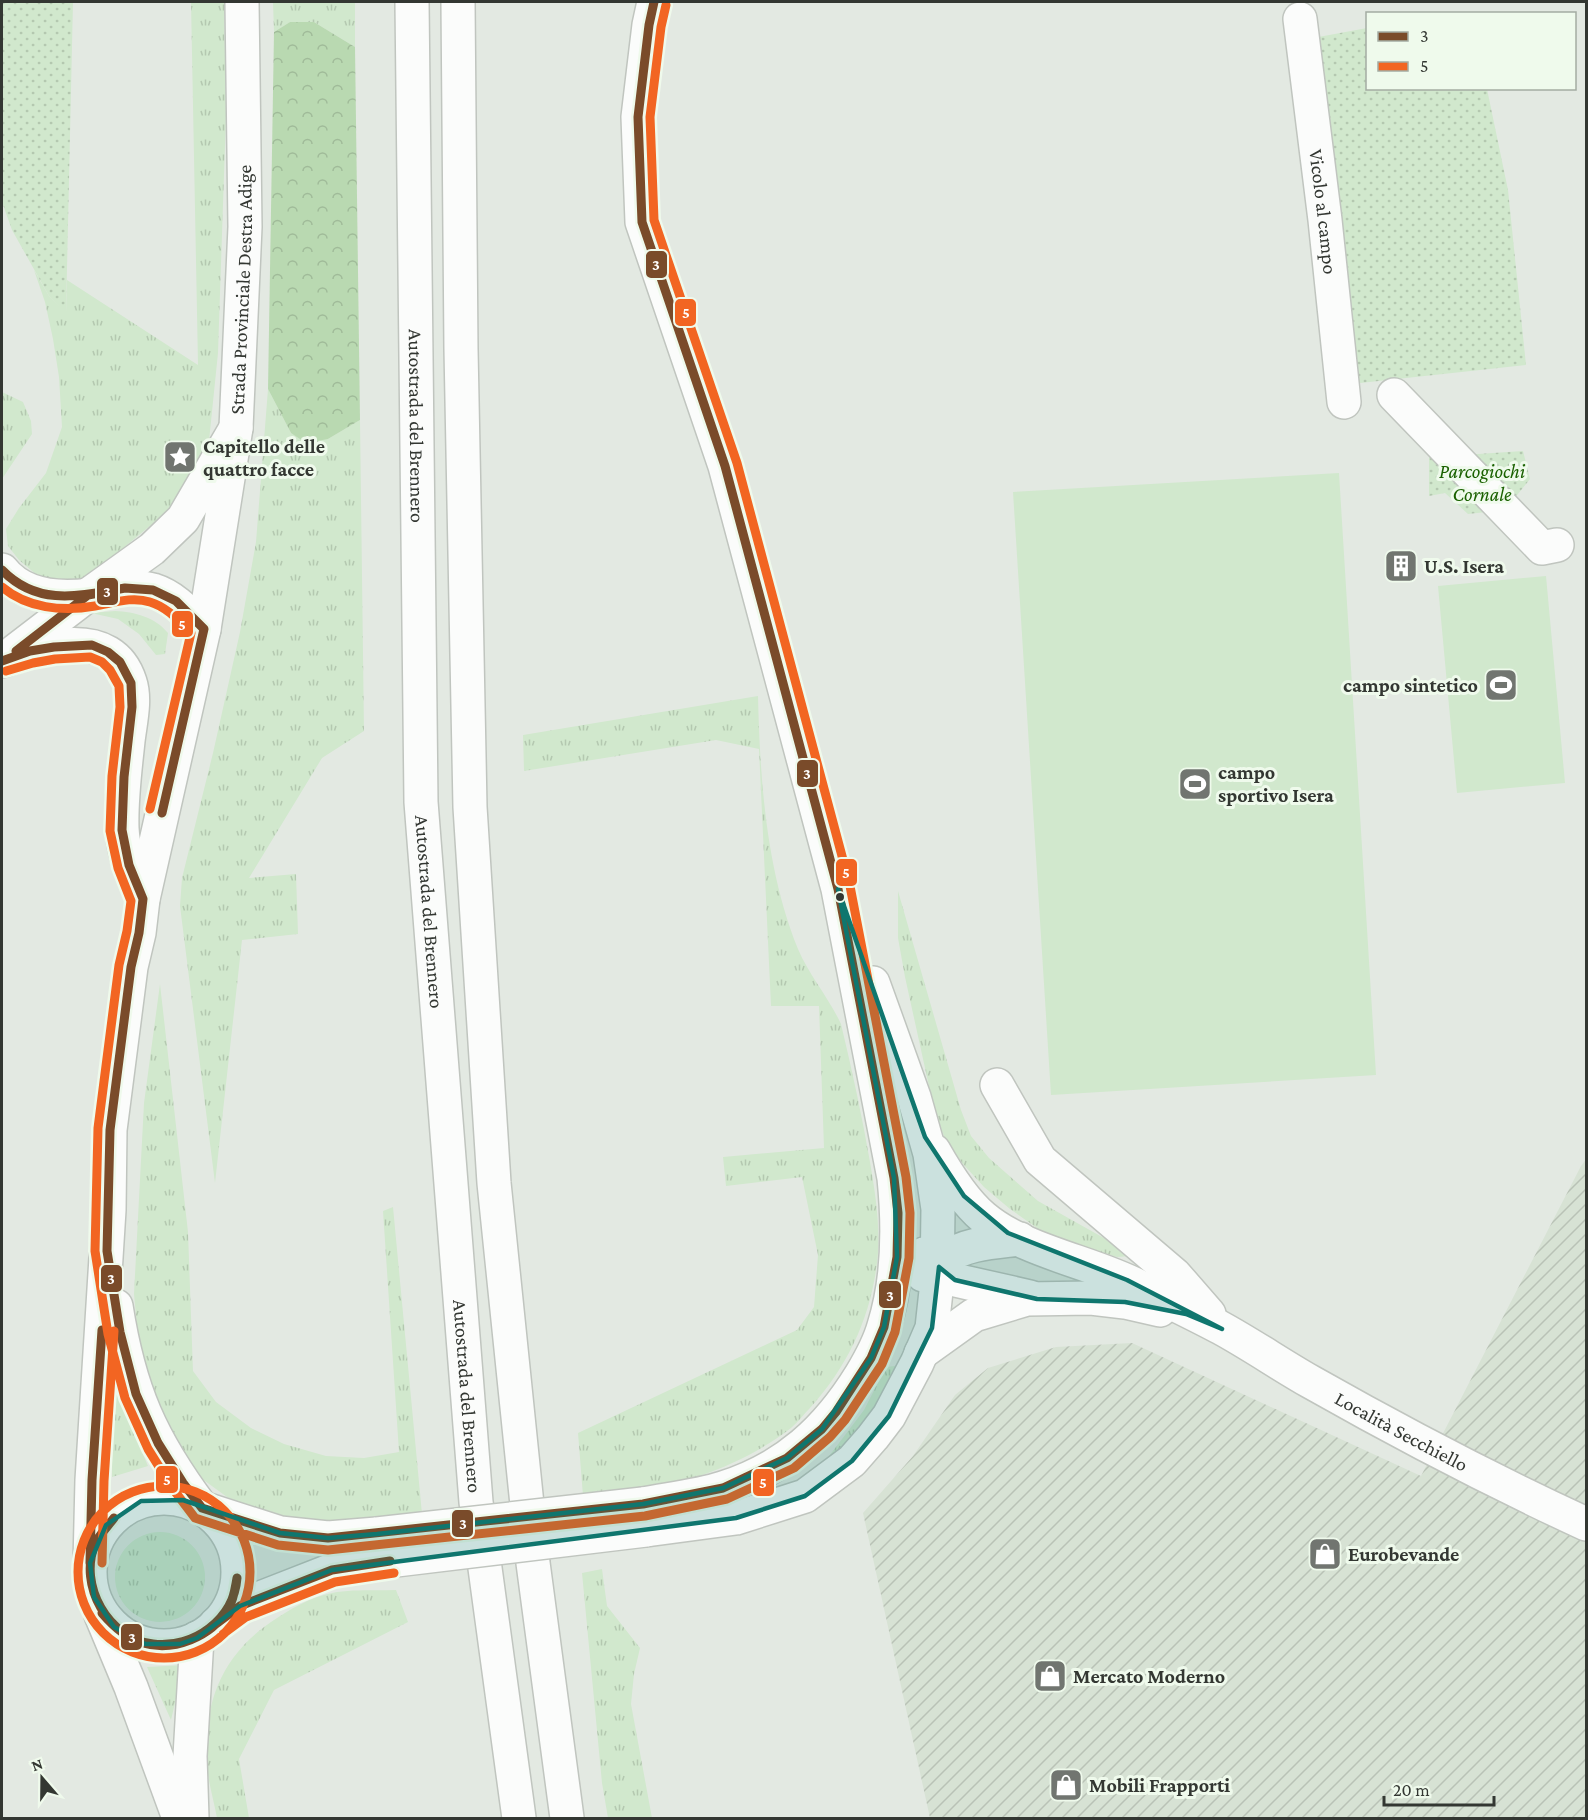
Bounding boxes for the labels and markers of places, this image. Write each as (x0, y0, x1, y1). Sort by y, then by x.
place label: Capitello delle quattro facce (203, 435, 325, 480)
place icon: Capitello delle quattro facce (162, 439, 198, 475)
building icon: U.S. Isera (1383, 548, 1419, 584)
place label: U.S. Isera (1424, 555, 1504, 577)
sports icon: campo sintetico (1483, 667, 1519, 703)
place label: campo sintetico (1343, 674, 1478, 696)
place label: campo sportivo Isera (1218, 761, 1334, 806)
sports icon: campo sportivo Isera (1177, 766, 1213, 802)
unlabelled marker (834, 891, 846, 903)
shop icon: Eurobevande (1307, 1536, 1343, 1572)
place label: Eurobevande (1348, 1543, 1459, 1565)
shop icon: Mercato Moderno (1032, 1658, 1068, 1694)
place label: Mercato Moderno (1073, 1665, 1225, 1687)
shop icon: Mobili Frapporti (1048, 1767, 1084, 1803)
place label: Mobili Frapporti (1089, 1774, 1230, 1796)

